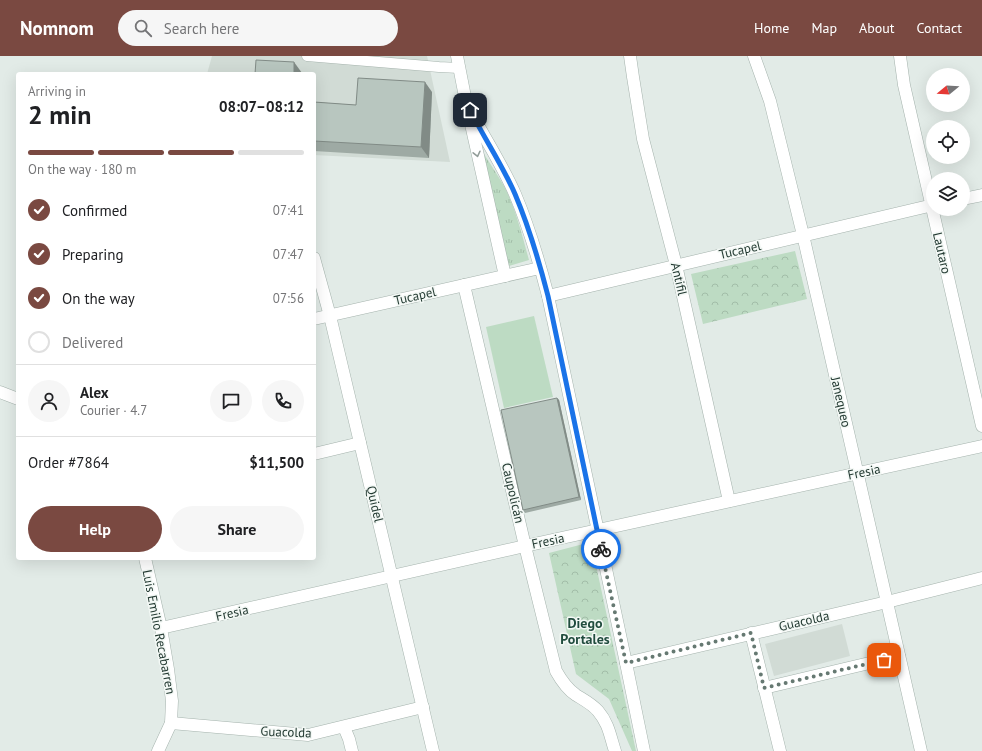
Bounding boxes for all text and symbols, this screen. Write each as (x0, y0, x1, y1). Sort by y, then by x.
search box (118, 10, 398, 46)
text: Nomnom (20, 16, 94, 40)
icon: search (132, 17, 154, 39)
text: Search here (164, 19, 240, 38)
text: Home (754, 19, 789, 37)
text: Map (811, 19, 837, 37)
text: About (859, 19, 895, 37)
text: Contact (917, 19, 962, 37)
north arrow (926, 68, 970, 112)
map controls (926, 68, 970, 216)
text: Arriving in (28, 83, 86, 100)
pin (453, 93, 487, 127)
text: 08:07–08:12 (219, 97, 304, 116)
text: 2 min (28, 98, 91, 131)
icon: home (459, 99, 481, 121)
button: locate (926, 120, 970, 164)
one-way arrow (473, 150, 481, 157)
text: On the way · 180 m (28, 161, 136, 178)
button: layers (926, 172, 970, 216)
icon: check (28, 199, 50, 221)
text: Confirmed (62, 201, 127, 220)
text: 07:41 (273, 202, 304, 219)
street label: Lautaro (929, 231, 955, 275)
street label: Tucapel (717, 237, 763, 263)
icon: check (28, 243, 50, 265)
text: Preparing (62, 245, 124, 264)
text: 07:47 (273, 246, 304, 263)
street label: Antifil (667, 261, 691, 297)
street label: Tucapel (392, 283, 438, 309)
icon: check (28, 287, 50, 309)
text: On the way (62, 289, 135, 308)
text: 07:56 (273, 290, 304, 307)
text: Delivered (62, 333, 123, 352)
street label: Janequeo (827, 374, 855, 429)
button: person (28, 380, 70, 422)
button: chat (210, 380, 252, 422)
button: phone (262, 380, 304, 422)
text: Alex (80, 383, 109, 402)
text: Courier · 4.7 (80, 402, 147, 419)
text: Order #7864 (28, 453, 109, 472)
text: $11,500 (249, 453, 304, 472)
street label: Fresia (846, 460, 882, 484)
street label: Caupolicán (498, 461, 528, 525)
street label: Quidel (363, 484, 387, 524)
button: Help (28, 506, 162, 552)
button: Share (170, 506, 304, 552)
street label: Fresia (530, 529, 566, 553)
courier (581, 529, 621, 569)
icon: bike (590, 538, 612, 560)
street label: Luis Emilio Recabarren (139, 568, 179, 696)
street label: Fresia (214, 601, 250, 625)
street label: Guacolda (777, 607, 831, 635)
district label: Diego Portales (560, 614, 610, 648)
pin (867, 643, 901, 677)
icon: bag (873, 649, 895, 671)
street label: Guacolda (260, 723, 312, 741)

